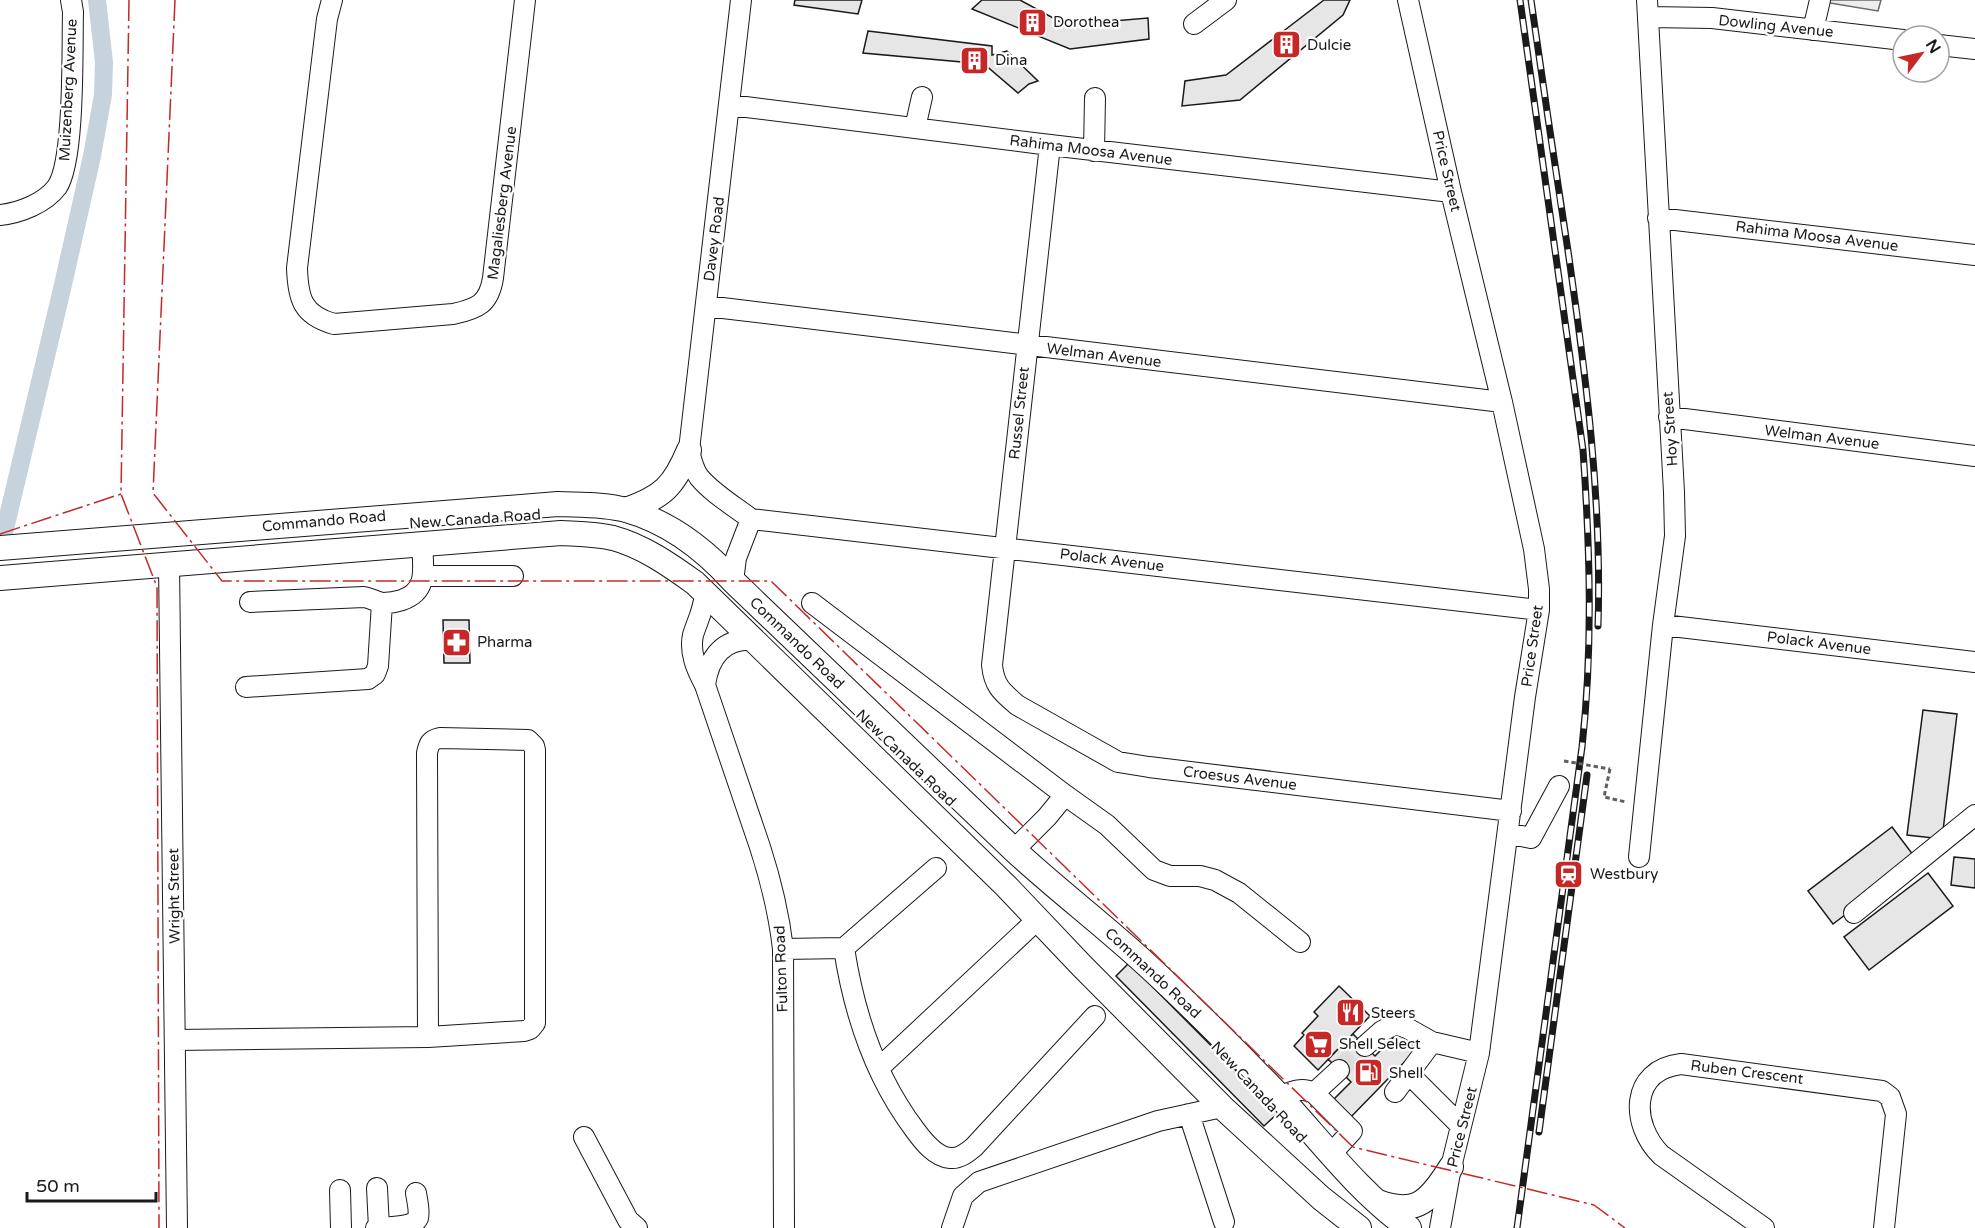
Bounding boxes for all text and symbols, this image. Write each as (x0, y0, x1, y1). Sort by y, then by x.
building icon: Dorothea (1016, 6, 1048, 38)
street label: Dowling Avenue (1718, 11, 1834, 41)
place label: Dorothea (1053, 13, 1119, 31)
street label: Muizenberg Avenue (55, 18, 81, 162)
north arrow (1891, 24, 1951, 84)
building icon: Dulcie (1270, 29, 1302, 61)
place label: Dulcie (1307, 36, 1351, 54)
text: N (1921, 36, 1945, 57)
building icon: Dina (958, 44, 990, 76)
place label: Dina (995, 51, 1027, 69)
street label: Magaliesberg Avenue (484, 125, 520, 281)
street label: Price Street (1429, 129, 1465, 214)
street label: Rahima Moosa Avenue (1009, 131, 1173, 169)
street label: Davey Road (700, 196, 728, 282)
street label: Rahima Moosa Avenue (1735, 217, 1899, 255)
street label: Welman Avenue (1046, 339, 1162, 371)
street label: Russel Street (1005, 365, 1033, 460)
street label: Hoy Street (1658, 391, 1682, 467)
street label: Welman Avenue (1764, 421, 1880, 453)
street label: New Canada Road (409, 505, 541, 533)
street label: Commando Road (261, 507, 387, 535)
street label: Polack Avenue (1059, 545, 1165, 575)
street label: Commando Road (746, 593, 848, 693)
street label: Price Street (1517, 604, 1547, 688)
pharmacy icon: Pharma (440, 626, 472, 658)
street label: Polack Avenue (1766, 628, 1872, 658)
place label: Pharma (477, 633, 533, 651)
street label: New Canada Road (852, 706, 960, 810)
street label: Croesus Avenue (1182, 762, 1298, 794)
street label: Wright Street (164, 848, 184, 944)
station icon: Westbury (1553, 858, 1585, 890)
place label: Westbury (1590, 865, 1658, 883)
street label: Commando Road (1101, 924, 1205, 1022)
street label: Fulton Road (770, 925, 792, 1013)
restaurant icon: Steers (1334, 997, 1366, 1029)
place label: Steers (1371, 1004, 1415, 1022)
supermarket icon: Shell Select (1302, 1028, 1334, 1060)
place label: Shell Select (1339, 1035, 1421, 1053)
street label: New Canada Road (1207, 1038, 1311, 1146)
street label: Ruben Crescent (1690, 1056, 1805, 1088)
fuel station icon: Shell (1352, 1057, 1384, 1089)
place label: Shell (1389, 1064, 1423, 1082)
street label: Price Street (1443, 1084, 1481, 1169)
scale bar (27, 1165, 156, 1203)
text: 50 m (36, 1175, 80, 1197)

